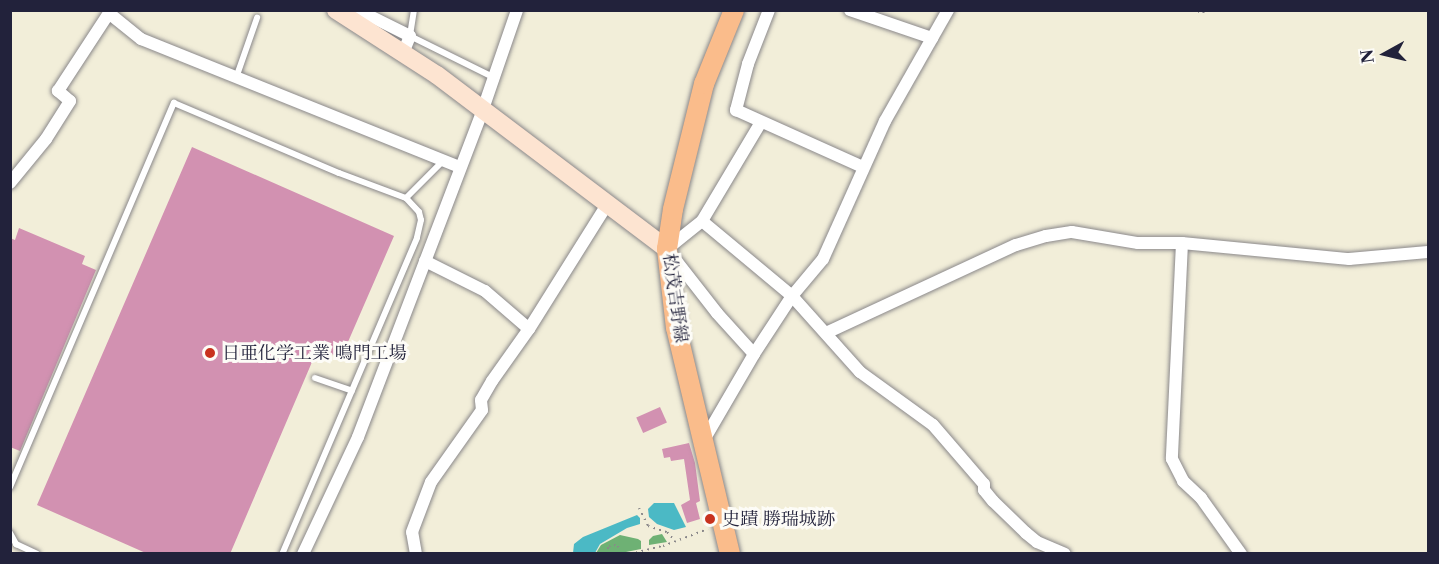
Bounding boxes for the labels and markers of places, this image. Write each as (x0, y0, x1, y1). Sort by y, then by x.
place label: 日亜化学工業 鳴門工場 (222, 342, 407, 364)
marker: 日亜化学工業 鳴門工場 (203, 346, 217, 360)
place label: 史蹟 勝瑞城跡 (722, 508, 835, 530)
marker: 史蹟 勝瑞城跡 (703, 512, 717, 526)

